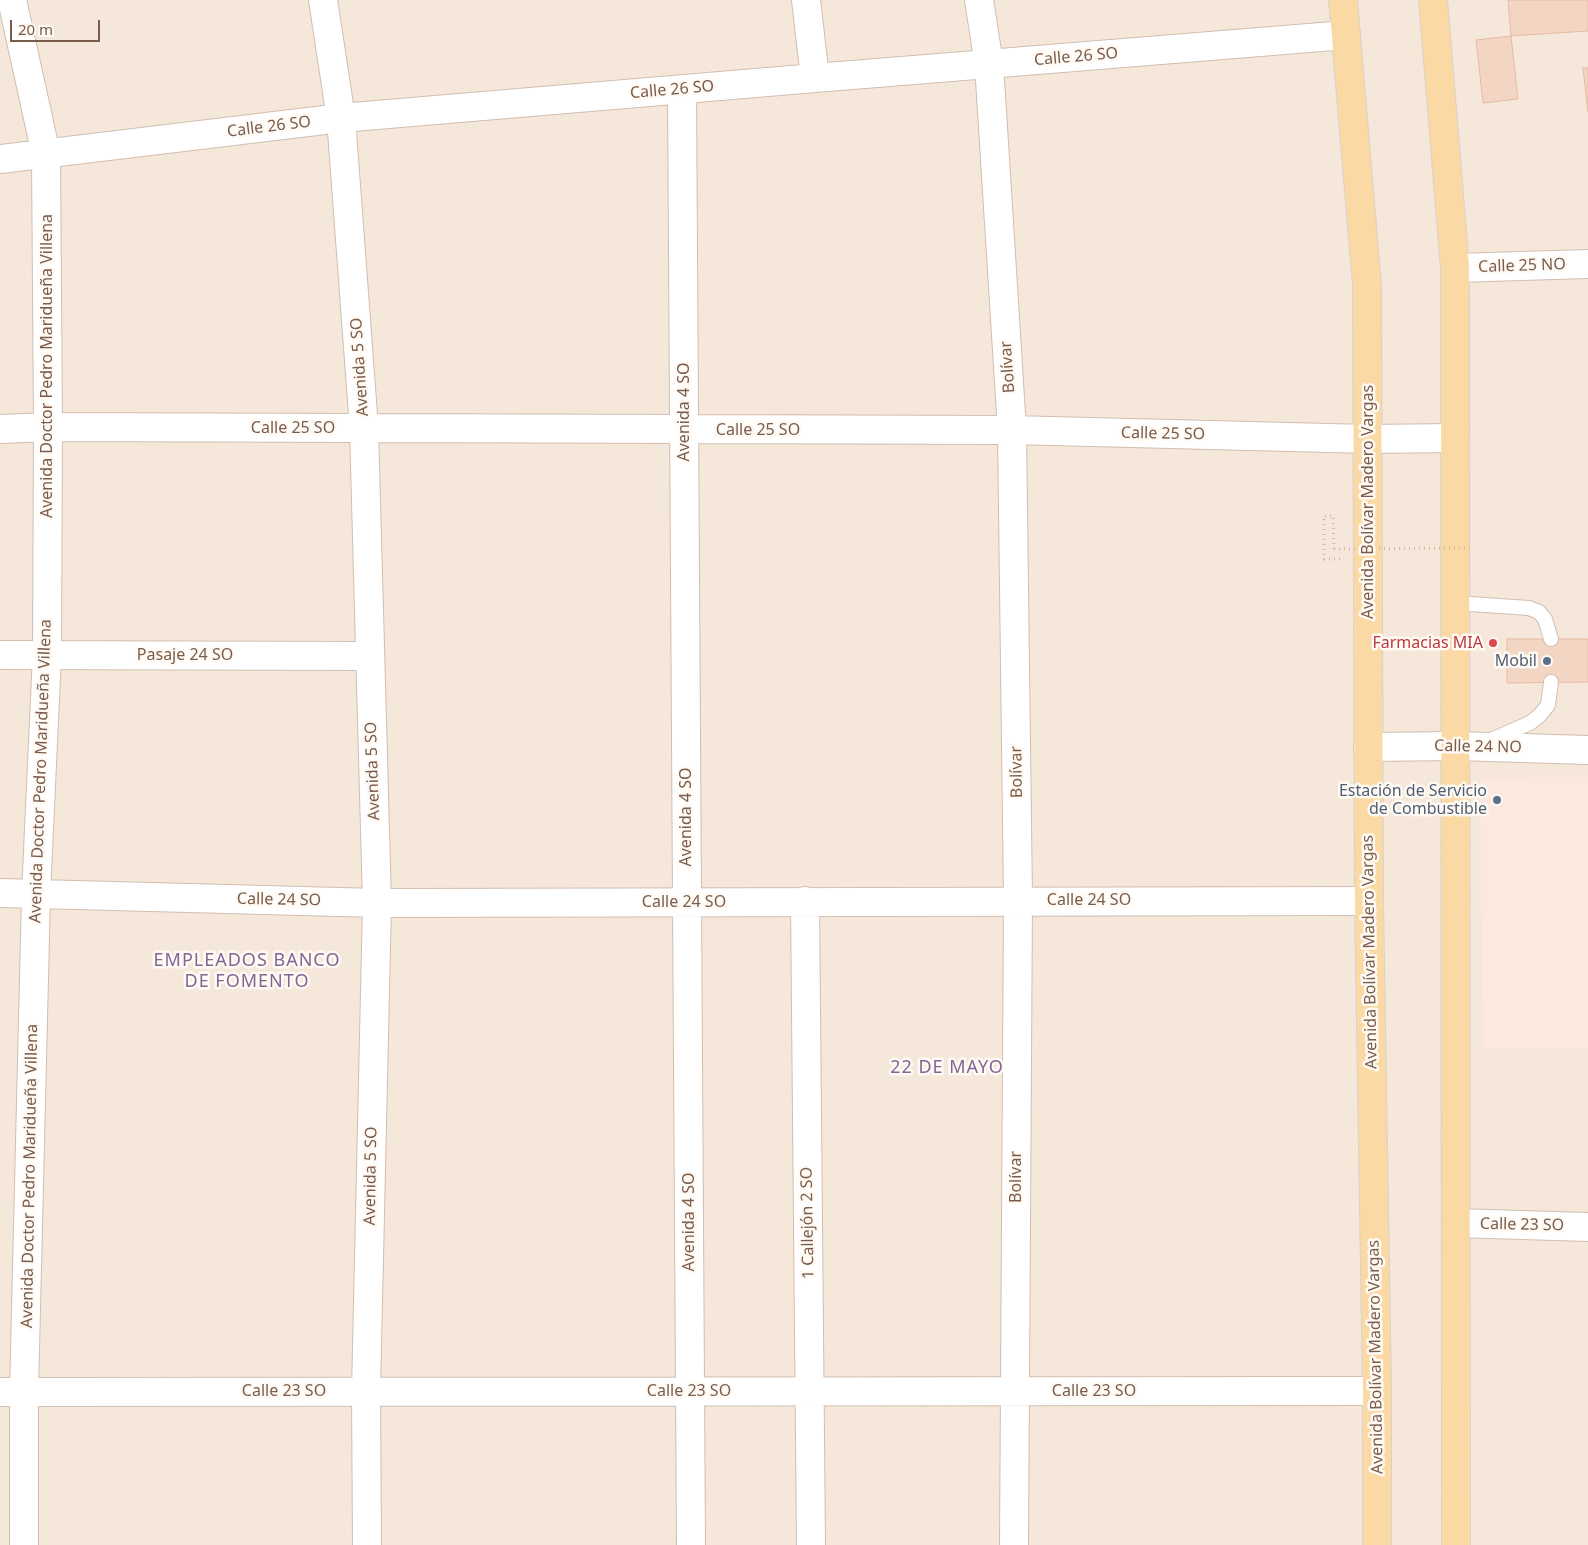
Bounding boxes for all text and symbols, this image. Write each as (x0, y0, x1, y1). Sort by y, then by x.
scale bar (12, 10, 102, 42)
text: 20 m (18, 19, 53, 39)
street label: Calle 26 SO (1033, 44, 1119, 70)
street label: Calle 26 SO (629, 77, 715, 103)
street label: Calle 26 SO (226, 112, 312, 142)
street label: Avenida Doctor Pedro Maridueña Villena (37, 214, 57, 518)
street label: Calle 25 NO (1478, 255, 1566, 277)
street label: Avenida 5 SO (347, 317, 373, 417)
street label: Bolívar (997, 340, 1019, 394)
street label: Avenida 4 SO (674, 363, 694, 461)
street label: Avenida Bolívar Madero Vargas (1358, 385, 1378, 619)
street label: Calle 25 SO (251, 418, 335, 438)
street label: Calle 25 SO (716, 420, 800, 440)
street label: Calle 25 SO (1121, 424, 1205, 444)
street label: Avenida Doctor Pedro Maridueña Villena (26, 619, 56, 923)
place label: Farmacias MIA (1372, 633, 1483, 653)
marker: Farmacias MIA (1487, 637, 1499, 649)
street label: Pasaje 24 SO (137, 645, 233, 665)
place label: Mobil (1495, 651, 1537, 671)
marker: Mobil (1541, 655, 1553, 667)
street label: Avenida 5 SO (362, 721, 384, 821)
street label: Calle 24 NO (1434, 737, 1522, 757)
street label: Bolívar (1007, 746, 1027, 798)
street label: Avenida 4 SO (676, 768, 696, 866)
place label: Estación de Servicio de Combustible (1339, 781, 1487, 819)
marker: Estación de Servicio de Combustible (1491, 794, 1503, 806)
street label: Avenida Bolívar Madero Vargas (1358, 835, 1382, 1069)
street label: Calle 24 SO (237, 890, 321, 910)
street label: Calle 24 SO (1047, 890, 1131, 910)
street label: Calle 24 SO (642, 892, 726, 912)
district label: EMPLEADOS BANCO DE FOMENTO (152, 950, 342, 992)
street label: Avenida Doctor Pedro Maridueña Villena (18, 1024, 42, 1328)
district label: 22 DE MAYO (889, 1057, 1005, 1079)
street label: Avenida 5 SO (361, 1126, 381, 1226)
street label: Bolívar (1006, 1151, 1026, 1203)
street label: 1 Callejón 2 SO (797, 1167, 819, 1279)
street label: Avenida 4 SO (679, 1173, 699, 1271)
street label: Calle 23 SO (1480, 1215, 1564, 1235)
street label: Avenida Bolívar Madero Vargas (1364, 1240, 1388, 1474)
street label: Calle 23 SO (242, 1381, 326, 1401)
street label: Calle 23 SO (647, 1381, 731, 1401)
street label: Calle 23 SO (1052, 1381, 1136, 1401)

